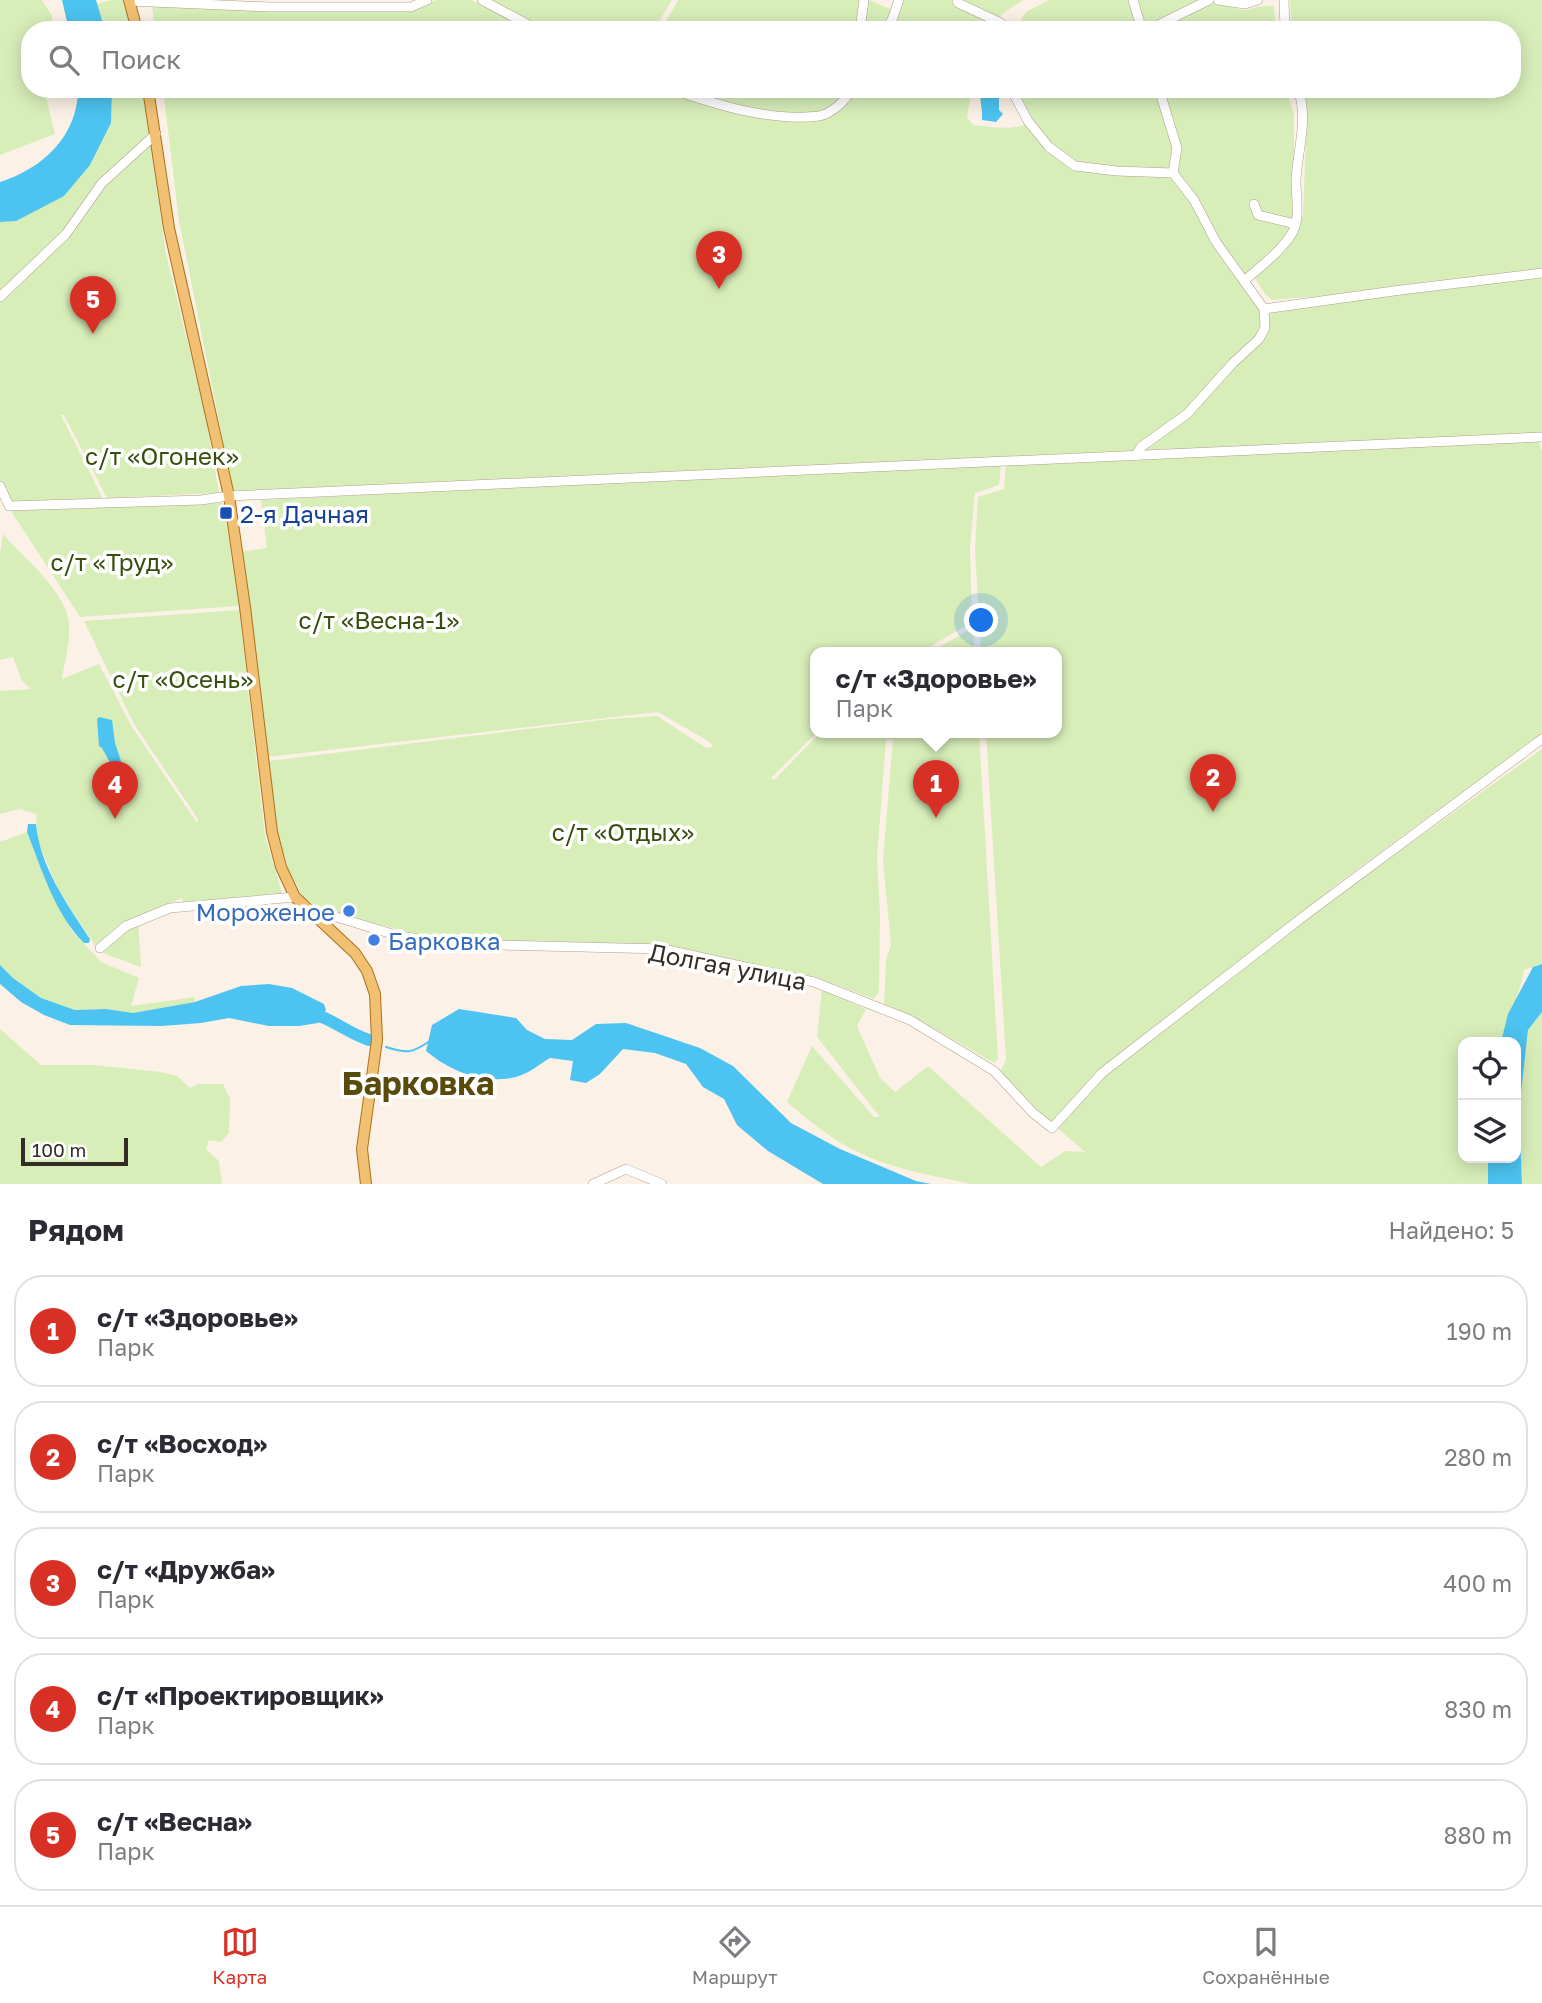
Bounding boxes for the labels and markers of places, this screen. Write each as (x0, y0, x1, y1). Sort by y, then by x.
pin: 3 (696, 231, 742, 289)
pin: 5 (70, 276, 116, 334)
place label: 2-я Дачная (240, 499, 369, 528)
marker: 2-я Дачная (218, 505, 234, 521)
pin: 2 (1190, 754, 1236, 812)
pin: 1 (913, 760, 959, 818)
pin: 4 (92, 761, 138, 819)
place label: Мороженое (196, 897, 335, 926)
marker: Мороженое (341, 903, 357, 919)
place label: Барковка (388, 926, 501, 955)
marker: Барковка (366, 932, 382, 948)

